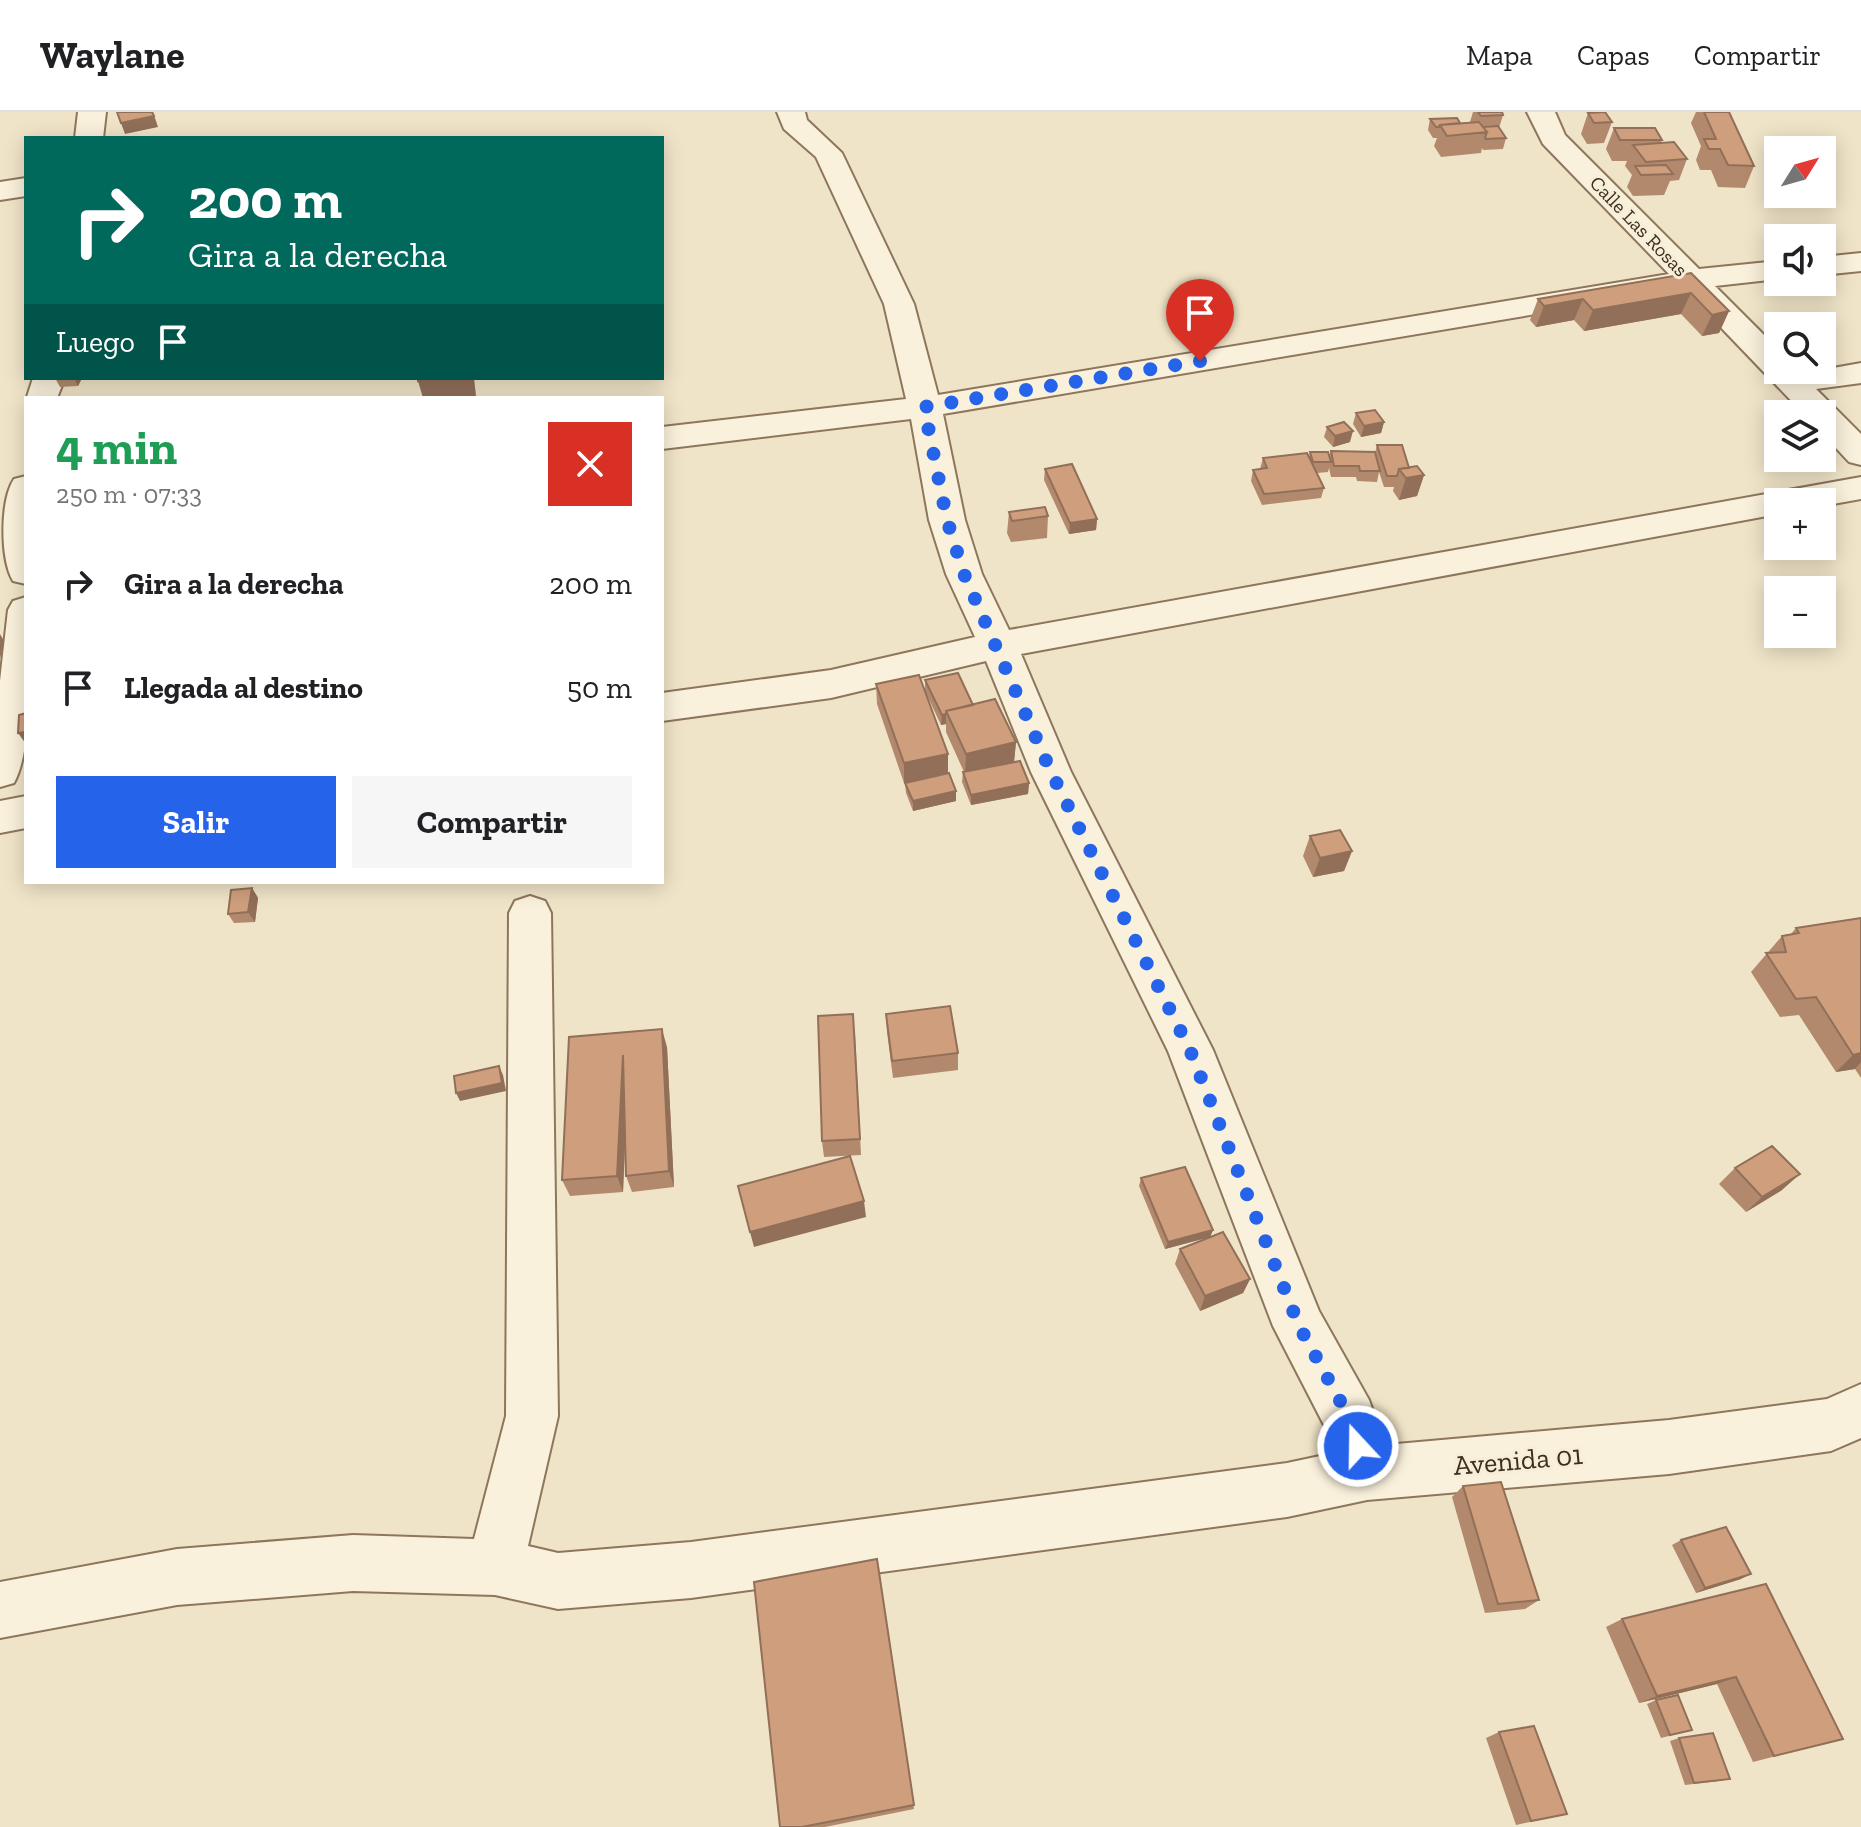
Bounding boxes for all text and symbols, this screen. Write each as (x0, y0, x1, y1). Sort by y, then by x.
text: Waylane (40, 32, 185, 78)
text: Mapa (1466, 39, 1533, 72)
text: Capas (1577, 39, 1650, 72)
text: Compartir (1694, 39, 1821, 72)
north arrow (1764, 136, 1836, 208)
map controls (1764, 136, 1836, 648)
text: 200 m (188, 165, 342, 232)
icon: right (56, 168, 160, 272)
street label: Calle Las Rosas (1585, 171, 1693, 281)
button: sound (1764, 224, 1836, 296)
text: Gira a la derecha (188, 233, 447, 276)
pin (1166, 279, 1234, 361)
icon: arrive (1178, 291, 1222, 335)
button: search (1764, 312, 1836, 384)
icon: arrive (151, 320, 195, 364)
text: Luego (56, 324, 135, 360)
button: layers (1764, 400, 1836, 472)
text: 4 min (56, 419, 177, 476)
button: close (548, 422, 632, 506)
text: 250 m · 07:33 (56, 478, 202, 510)
button: + (1764, 488, 1836, 560)
icon: right (56, 562, 100, 606)
text: Gira a la derecha (124, 566, 344, 602)
text: 200 m (549, 566, 632, 602)
button: − (1764, 576, 1836, 648)
icon: arrive (56, 666, 100, 710)
text: Llegada al destino (124, 670, 363, 706)
text: 50 m (567, 670, 632, 706)
button: Salir (56, 776, 336, 868)
button: Compartir (352, 776, 632, 868)
position arrow (1316, 1404, 1400, 1488)
street label: Avenida 01 (1452, 1438, 1584, 1482)

